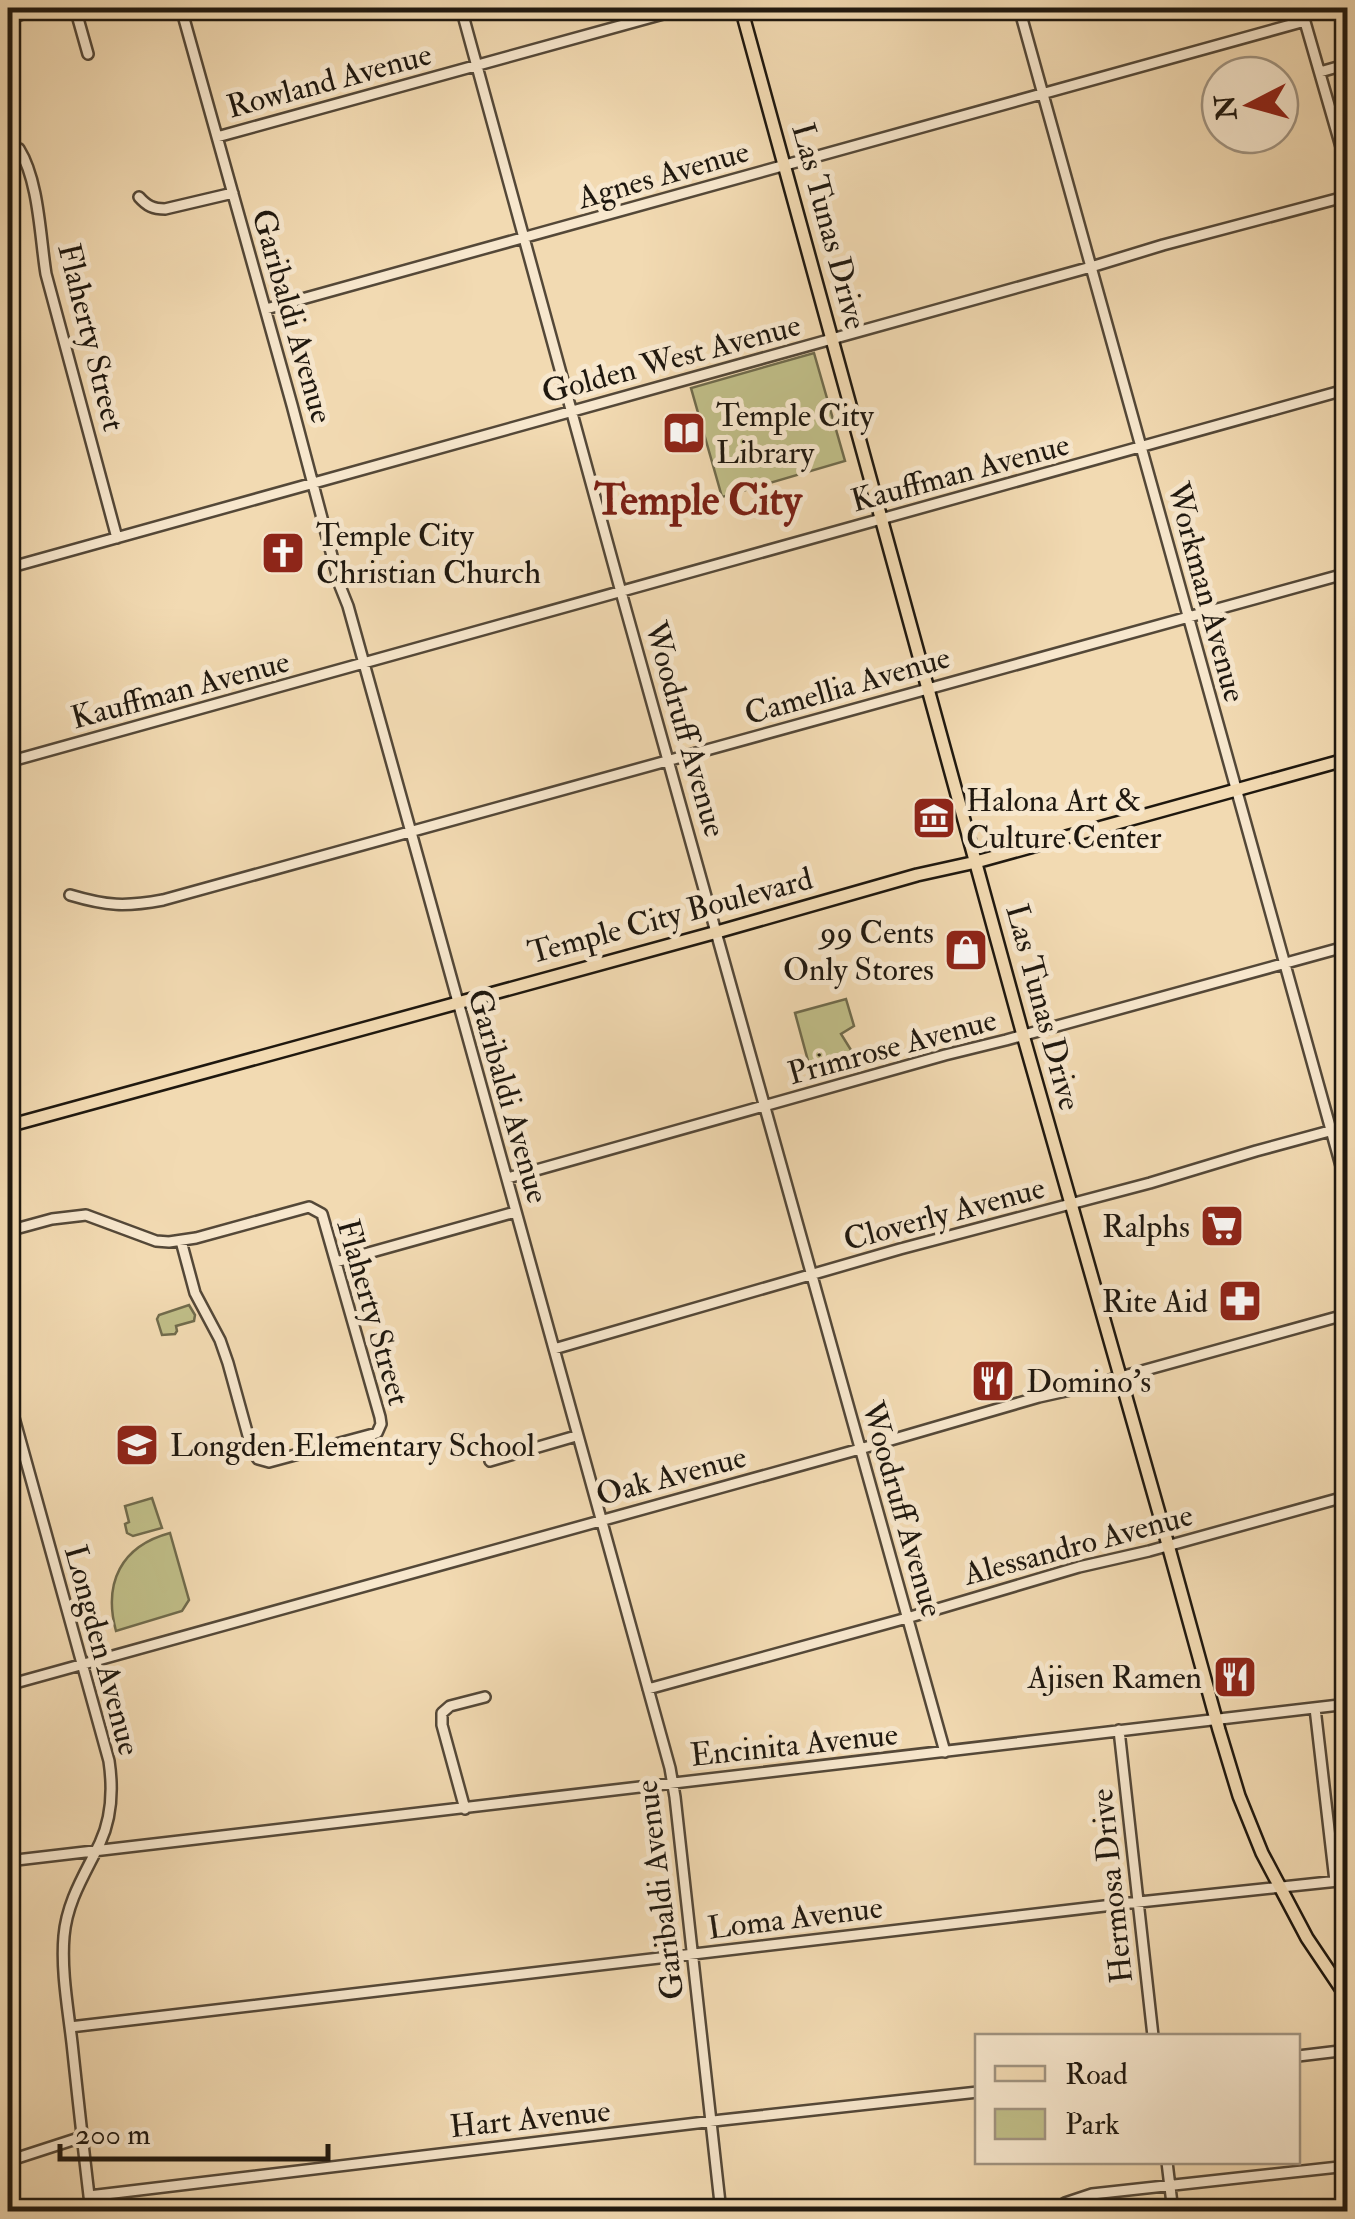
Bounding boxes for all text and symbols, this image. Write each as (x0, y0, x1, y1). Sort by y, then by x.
street label: Rowland Avenue (223, 34, 436, 127)
north arrow (1200, 55, 1300, 155)
text: N (1208, 92, 1245, 123)
street label: Las Tunas Drive (782, 119, 876, 334)
street label: Agnes Avenue (572, 131, 754, 219)
street label: Garibaldi Avenue (242, 205, 342, 428)
street label: Flaherty Street (48, 239, 134, 435)
street label: Golden West Avenue (537, 305, 805, 413)
place label: Temple City Library (716, 396, 875, 473)
library icon: Temple City Library (661, 410, 707, 456)
street label: Kauffman Avenue (847, 425, 1074, 521)
district label: Temple City (593, 475, 803, 528)
street label: Workman Avenue (1157, 477, 1255, 707)
place label: Temple City Christian Church (316, 516, 541, 593)
church icon: Temple City Christian Church (260, 530, 306, 576)
street label: Woodruff Avenue (635, 616, 735, 842)
street label: Camellia Avenue (740, 638, 955, 734)
street label: Kauffman Avenue (67, 642, 294, 738)
place label: Halona Art & Culture Center (966, 781, 1161, 858)
museum icon: Halona Art & Culture Center (911, 795, 957, 841)
street label: Temple City Boulevard (523, 859, 817, 973)
street label: Las Tunas Drive (996, 900, 1090, 1115)
place label: 99 Cents Only Stores (783, 913, 934, 990)
shop icon: 99 Cents Only Stores (943, 927, 989, 973)
street label: Garibaldi Avenue (458, 985, 558, 1208)
street label: Primrose Avenue (783, 1000, 1001, 1094)
street label: Cloverly Avenue (839, 1168, 1049, 1260)
supermarket icon: Ralphs (1199, 1203, 1245, 1249)
place label: Ralphs (1102, 1207, 1190, 1247)
street label: Flaherty Street (327, 1215, 419, 1410)
pharmacy icon: Rite Aid (1217, 1278, 1263, 1324)
place label: Rite Aid (1102, 1282, 1208, 1322)
restaurant icon: Domino's (970, 1358, 1016, 1404)
place label: Domino's (1026, 1362, 1151, 1402)
street label: Woodruff Avenue (852, 1396, 952, 1622)
school or university icon: Longden Elementary School (114, 1422, 160, 1468)
place label: Longden Elementary School (170, 1426, 535, 1466)
street label: Oak Avenue (592, 1437, 751, 1515)
street label: Alessandro Avenue (958, 1495, 1197, 1595)
street label: Longden Avenue (55, 1541, 149, 1760)
restaurant icon: Ajisen Ramen (1212, 1654, 1258, 1700)
place label: Ajisen Ramen (1027, 1658, 1202, 1698)
street label: Encinita Avenue (688, 1714, 900, 1776)
street label: Garibaldi Avenue (627, 1778, 693, 2002)
street label: Hermosa Drive (1082, 1787, 1142, 1985)
street label: Loma Avenue (705, 1887, 885, 1949)
legend (975, 2034, 1300, 2164)
text: Road (1065, 2056, 1128, 2093)
street label: Hart Avenue (448, 2091, 612, 2147)
scale bar (60, 2099, 328, 2161)
text: Park (1065, 2106, 1120, 2143)
text: 200 m (75, 2116, 151, 2153)

